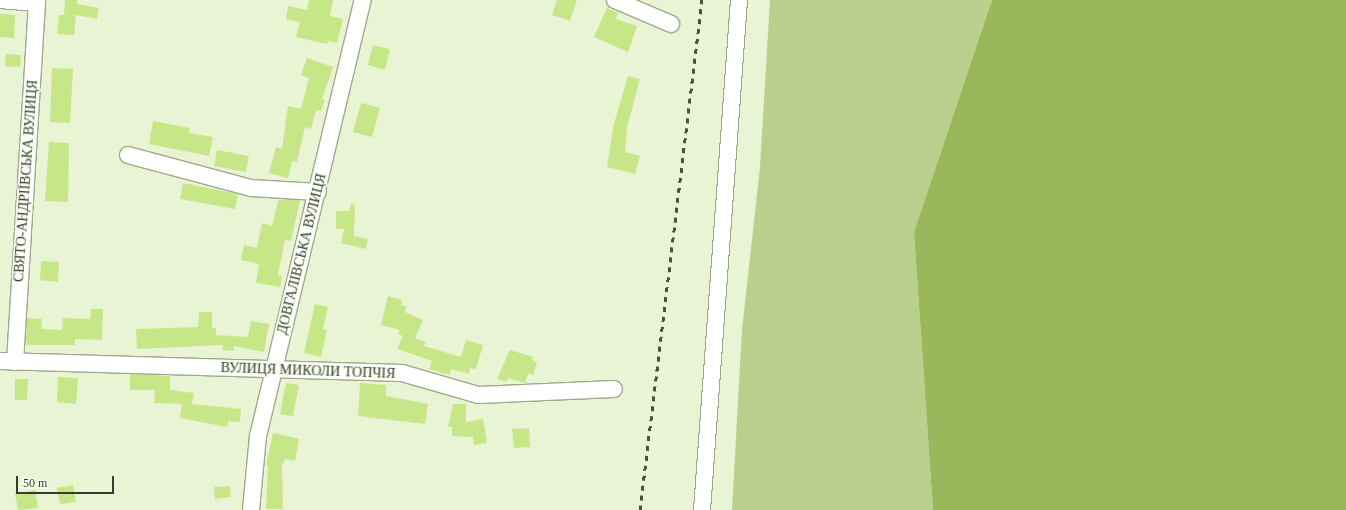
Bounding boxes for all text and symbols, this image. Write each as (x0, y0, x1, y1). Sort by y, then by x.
street label: СВЯТО-АНДРІЇВСЬКА ВУЛИЦЯ (11, 79, 41, 283)
street label: ДОВГАЛІВСЬКА ВУЛИЦЯ (274, 172, 330, 336)
street label: ВУЛИЦЯ МИКОЛИ ТОПЧІЯ (220, 360, 396, 382)
scale bar (18, 468, 116, 494)
text: 50 m (23, 476, 47, 490)

